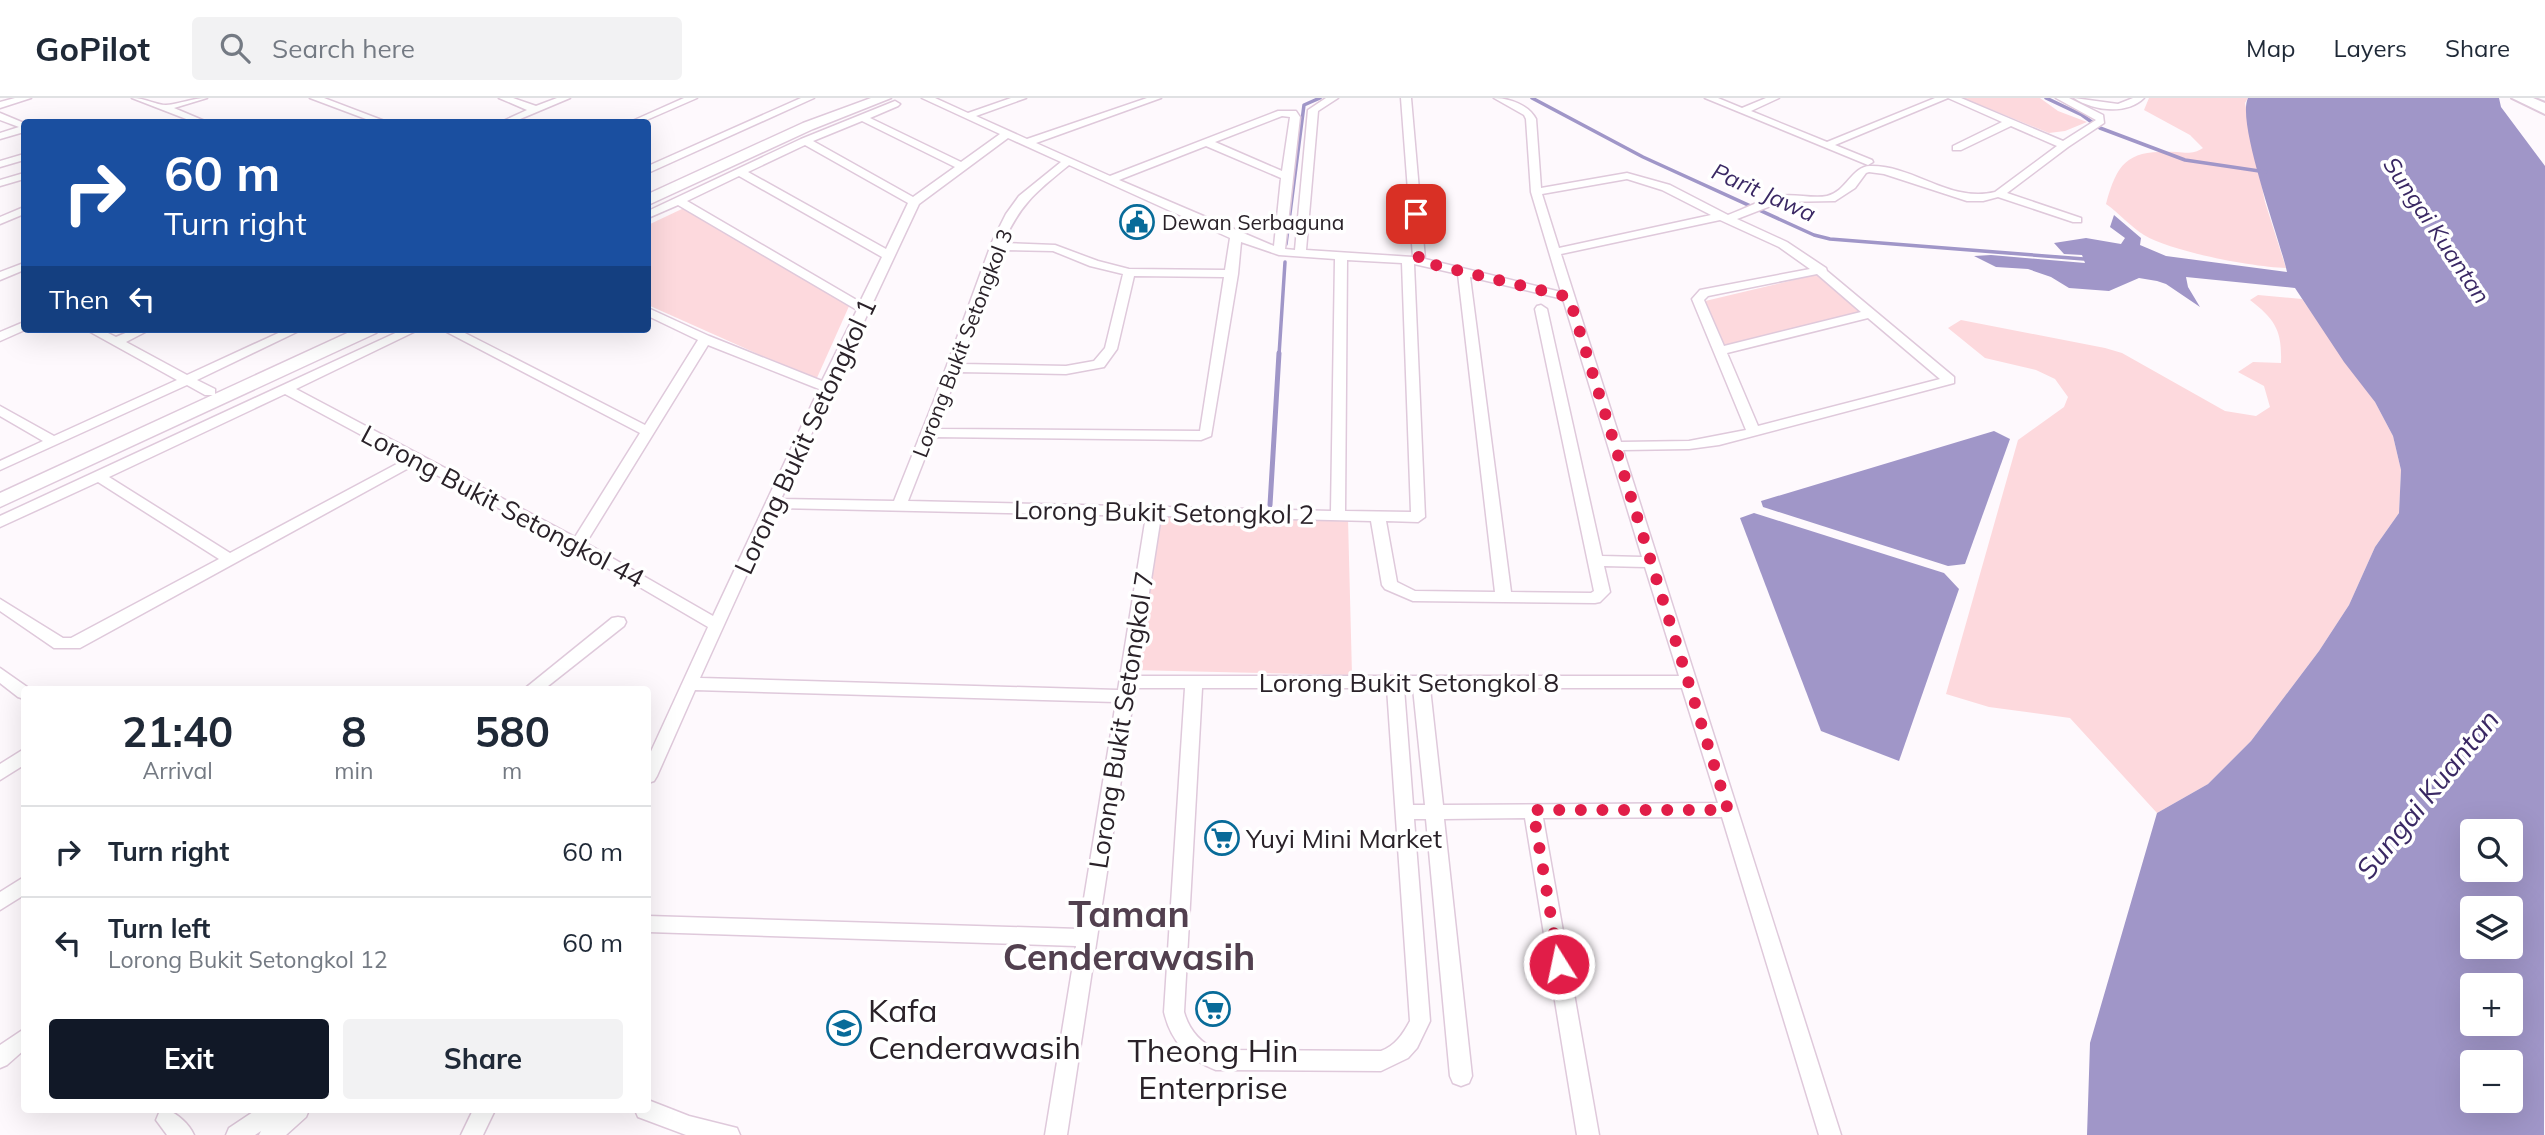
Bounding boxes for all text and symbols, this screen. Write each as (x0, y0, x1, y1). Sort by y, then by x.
search box (192, 17, 682, 80)
text: GoPilot (35, 28, 150, 69)
icon: search (216, 29, 254, 67)
text: Search here (272, 32, 415, 65)
text: Map (2246, 33, 2295, 63)
text: Layers (2333, 33, 2407, 63)
text: Share (2445, 33, 2510, 63)
text: 60 m (164, 142, 280, 203)
icon: right (49, 147, 140, 238)
water label: Sungai Kuantan (2377, 151, 2497, 309)
water label: Parit Jawa (1707, 156, 1821, 228)
pin (1386, 184, 1446, 244)
icon: arrive (1397, 195, 1435, 233)
text: Turn right (164, 203, 307, 243)
public building icon: Dewan Serbaguna (1118, 203, 1156, 241)
place label: Dewan Serbaguna (1162, 209, 1344, 235)
street label: Lorong Bukit Setongkol 3 (906, 225, 1018, 461)
icon: left (123, 280, 161, 318)
text: Then (49, 283, 109, 316)
street label: Lorong Bukit Setongkol 1 (727, 293, 883, 579)
street label: Lorong Bukit Setongkol 44 (356, 417, 650, 595)
street label: Lorong Bukit Setongkol 2 (1014, 493, 1314, 531)
street label: Lorong Bukit Setongkol 7 (1081, 569, 1161, 871)
street label: Lorong Bukit Setongkol 8 (1259, 666, 1559, 699)
water label: Sungai Kuantan (2348, 702, 2506, 886)
text: 21:40 (122, 705, 233, 758)
text: 8 (341, 705, 366, 758)
text: 580 (474, 705, 550, 758)
text: Arrival (142, 756, 213, 785)
text: min (334, 756, 373, 785)
text: m (502, 756, 522, 785)
supermarket icon: Yuyi Mini Market (1203, 819, 1241, 857)
map controls (2460, 819, 2523, 1113)
button: search (2460, 819, 2523, 882)
place label: Yuyi Mini Market (1245, 822, 1442, 855)
icon: right (49, 833, 87, 871)
text: Turn right (108, 835, 229, 868)
text: 60 m (562, 835, 623, 868)
district label: Taman Cenderawasih (1003, 890, 1255, 979)
button: layers (2460, 896, 2523, 959)
text: Turn left (108, 912, 210, 945)
icon: left (49, 924, 87, 962)
text: 60 m (562, 926, 623, 959)
position arrow (1522, 927, 1596, 1001)
text: Lorong Bukit Setongkol 12 (108, 945, 388, 974)
button: + (2460, 973, 2523, 1036)
place label: Kafa Cenderawasih (868, 990, 1081, 1067)
supermarket icon: Theong Hin Enterprise (1194, 990, 1232, 1028)
school or university icon: Kafa Cenderawasih (825, 1009, 863, 1047)
button: Exit (49, 1019, 329, 1099)
button: Share (343, 1019, 623, 1099)
place label: Theong Hin Enterprise (1127, 1030, 1299, 1107)
button: − (2460, 1050, 2523, 1113)

